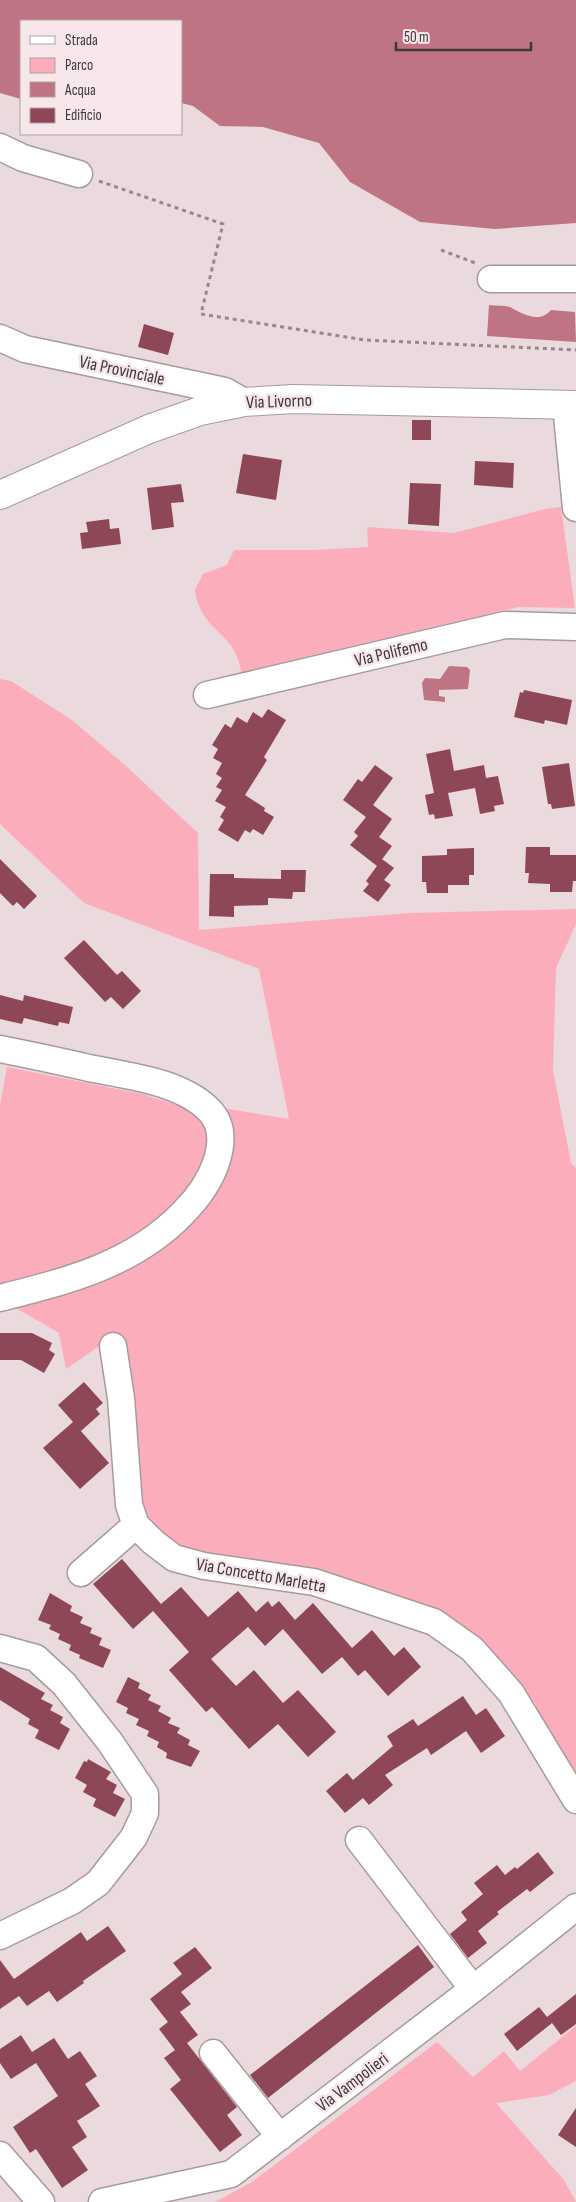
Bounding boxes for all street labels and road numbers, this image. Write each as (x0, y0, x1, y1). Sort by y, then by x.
street label: Via Provinciale (77, 351, 167, 390)
street label: Via Livorno (246, 390, 312, 413)
street label: Via Polifemo (352, 634, 430, 671)
street label: Via Concetto Marletta (194, 1554, 328, 1597)
street label: Via Vampolieri (312, 2048, 393, 2116)

